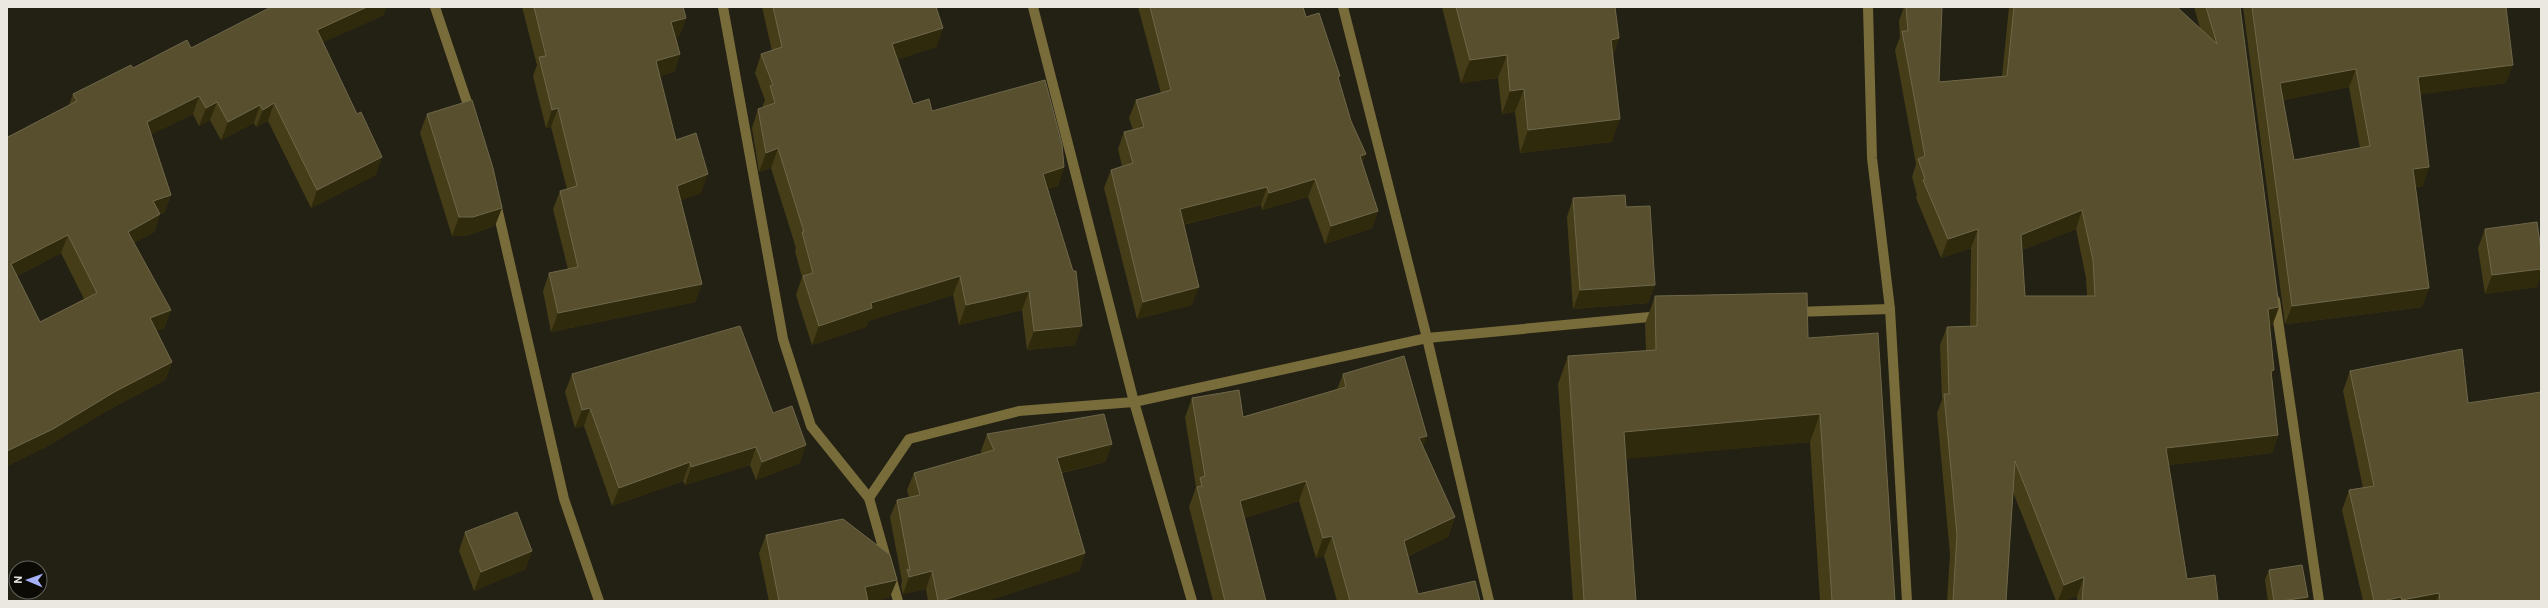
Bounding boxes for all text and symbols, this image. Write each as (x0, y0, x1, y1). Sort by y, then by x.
north arrow (8, 560, 48, 600)
text: N (12, 575, 25, 584)

